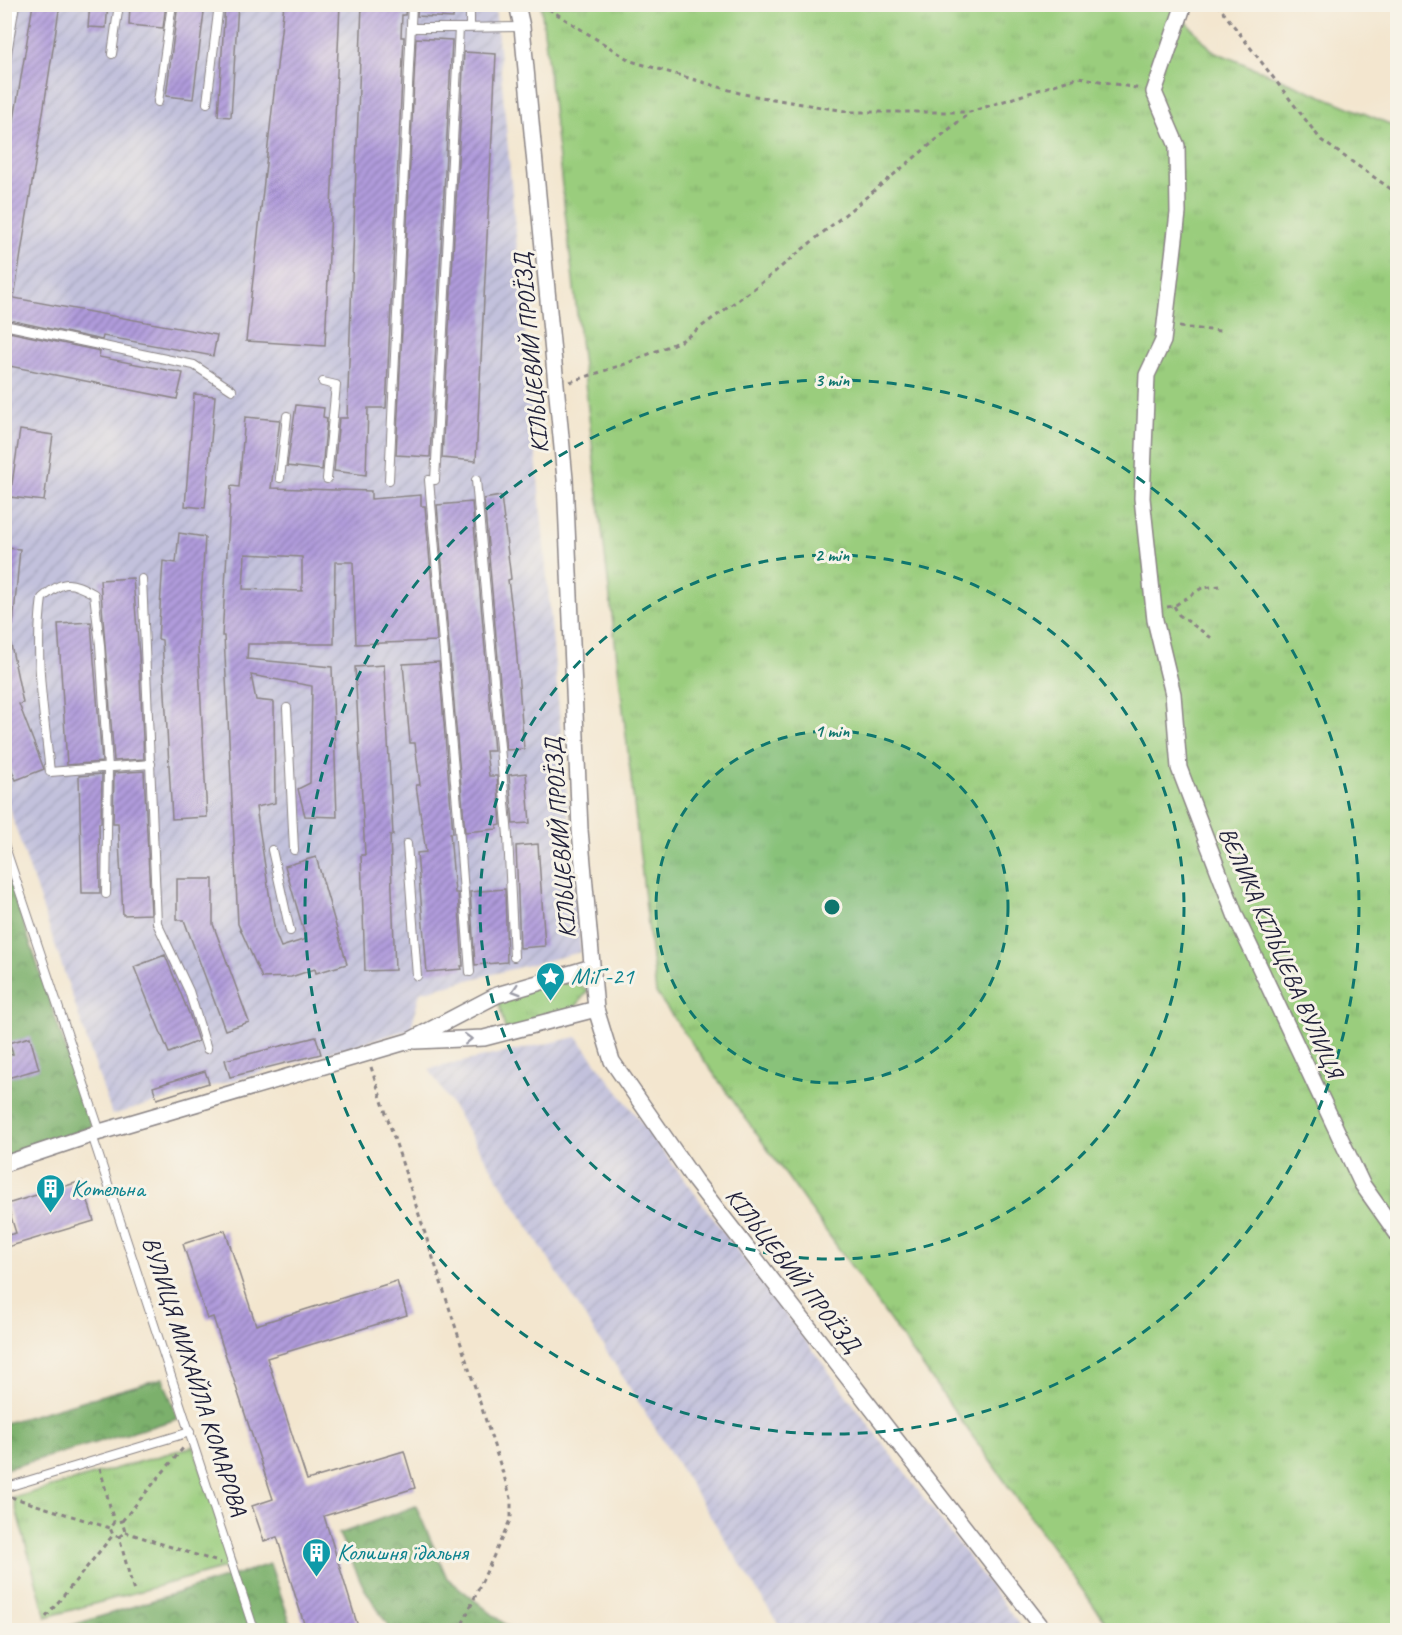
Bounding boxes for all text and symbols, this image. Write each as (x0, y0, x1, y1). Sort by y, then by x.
street label: КІЛЬЦЕВИЙ ПРОЇЗД (507, 250, 555, 454)
text: 3 min (815, 369, 850, 391)
text: 2 min (815, 544, 850, 566)
text: 1 min (815, 720, 850, 742)
street label: КІЛЬЦЕВИЙ ПРОЇЗД (538, 735, 582, 939)
street label: ВЕЛИКА КІЛЬЦЕВА ВУЛИЦЯ (1212, 822, 1351, 1085)
centre of rings (822, 897, 842, 917)
place icon: МіГ-21 (534, 960, 566, 1002)
place label: МіГ-21 (571, 961, 635, 991)
one-way arrow (511, 983, 522, 995)
one-way arrow (463, 1033, 472, 1045)
building icon: Котельна (34, 1172, 66, 1214)
place label: Котельна (71, 1173, 147, 1203)
street label: КІЛЬЦЕВИЙ ПРОЇЗД (719, 1182, 868, 1360)
street label: ВУЛИЦЯ МИХАЙЛА КОМАРОВА (136, 1233, 255, 1520)
building icon: Колишня їдальня (300, 1536, 332, 1578)
place label: Колишня їдальня (337, 1537, 469, 1567)

